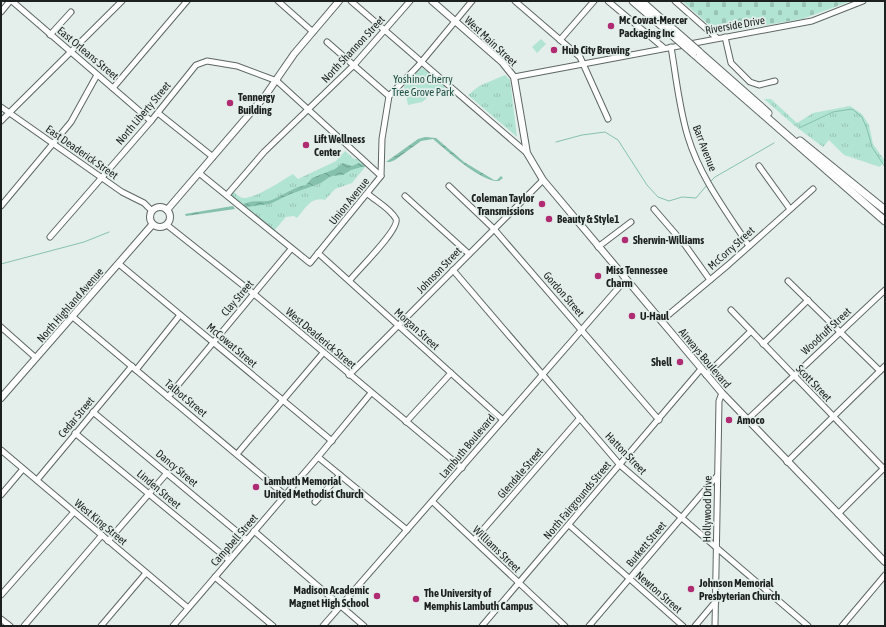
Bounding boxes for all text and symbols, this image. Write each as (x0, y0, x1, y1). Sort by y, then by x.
street label: North Shannon Street (319, 13, 387, 85)
street label: West Main Street (462, 14, 520, 68)
place label: Mc Cowat-Mercer Packaging Inc (619, 14, 688, 39)
street label: Riverside Drive (704, 14, 766, 36)
marker: Mc Cowat-Mercer Packaging Inc (606, 21, 616, 31)
street label: East Orleans Street (55, 24, 121, 82)
place label: Hub City Brewing (562, 44, 630, 56)
marker: Hub City Brewing (549, 45, 559, 55)
park label: Yoshino Cherry Tree Grove Park (392, 73, 454, 98)
street label: North Liberty Street (113, 79, 173, 147)
place label: Tennergy Building (238, 91, 275, 116)
marker: Tennergy Building (225, 98, 235, 108)
street label: East Deaderick Street (44, 123, 120, 181)
street label: Barr Avenue (691, 123, 719, 173)
place label: Lift Wellness Center (314, 133, 365, 158)
marker: Lift Wellness Center (301, 140, 311, 150)
street label: Union Avenue (326, 175, 372, 227)
place label: Coleman Taylor Transmissions (471, 192, 535, 217)
marker: Coleman Taylor Transmissions (537, 199, 547, 209)
place label: Beauty & Style1 (557, 213, 619, 225)
marker: Beauty & Style1 (544, 214, 554, 224)
street label: McCorry Street (705, 224, 757, 272)
place label: Sherwin-Williams (633, 234, 704, 246)
marker: Sherwin-Williams (620, 235, 630, 245)
street label: Johnson Street (414, 244, 464, 296)
place label: Miss Tennessee Charm (606, 264, 668, 289)
street label: North Highland Avenue (35, 265, 105, 345)
street label: Gordon Street (541, 269, 587, 319)
marker: Miss Tennessee Charm (593, 271, 603, 281)
street label: Clay Street (219, 278, 255, 318)
street label: West Deaderick Street (283, 305, 359, 371)
street label: Woodruff Street (799, 305, 853, 357)
street label: Morgan Street (392, 306, 442, 352)
place label: U-Haul (640, 310, 670, 322)
marker: U-Haul (627, 311, 637, 321)
street label: McCowat Street (204, 321, 260, 369)
street label: Airways Boulevard (677, 326, 733, 390)
place label: Shell (651, 356, 673, 368)
marker: Shell (675, 357, 685, 367)
street label: Scott Street (794, 362, 834, 404)
street label: Talbot Street (162, 377, 210, 419)
street label: Cedar Street (56, 394, 96, 440)
street label: Lambuth Boulevard (437, 412, 497, 480)
place label: Amoco (736, 414, 765, 426)
marker: Amoco (724, 415, 734, 425)
street label: Hatton Street (603, 429, 649, 477)
street label: Glendale Street (495, 445, 545, 501)
street label: Dancy Street (154, 447, 200, 489)
street label: North Fairgrounds Street (541, 459, 613, 541)
street label: Linden Street (135, 467, 183, 511)
place label: Lambuth Memorial United Methodist Church (264, 475, 364, 500)
street label: Hollywood Drive (700, 476, 714, 542)
marker: Lambuth Memorial United Methodist Church (251, 482, 261, 492)
street label: West King Street (72, 497, 130, 547)
street label: Campbell Street (208, 512, 260, 568)
street label: Burkett Street (624, 519, 668, 569)
street label: Williams Street (471, 523, 523, 575)
street label: Newton Street (633, 569, 685, 615)
place label: Johnson Memorial Presbyterian Church (698, 577, 780, 602)
place label: Madison Academic Magnet High School (289, 584, 370, 609)
marker: Johnson Memorial Presbyterian Church (686, 584, 696, 594)
place label: The University of Memphis Lambuth Campus (424, 587, 533, 612)
marker: Madison Academic Magnet High School (372, 591, 382, 601)
marker: The University of Memphis Lambuth Campus (411, 594, 421, 604)

